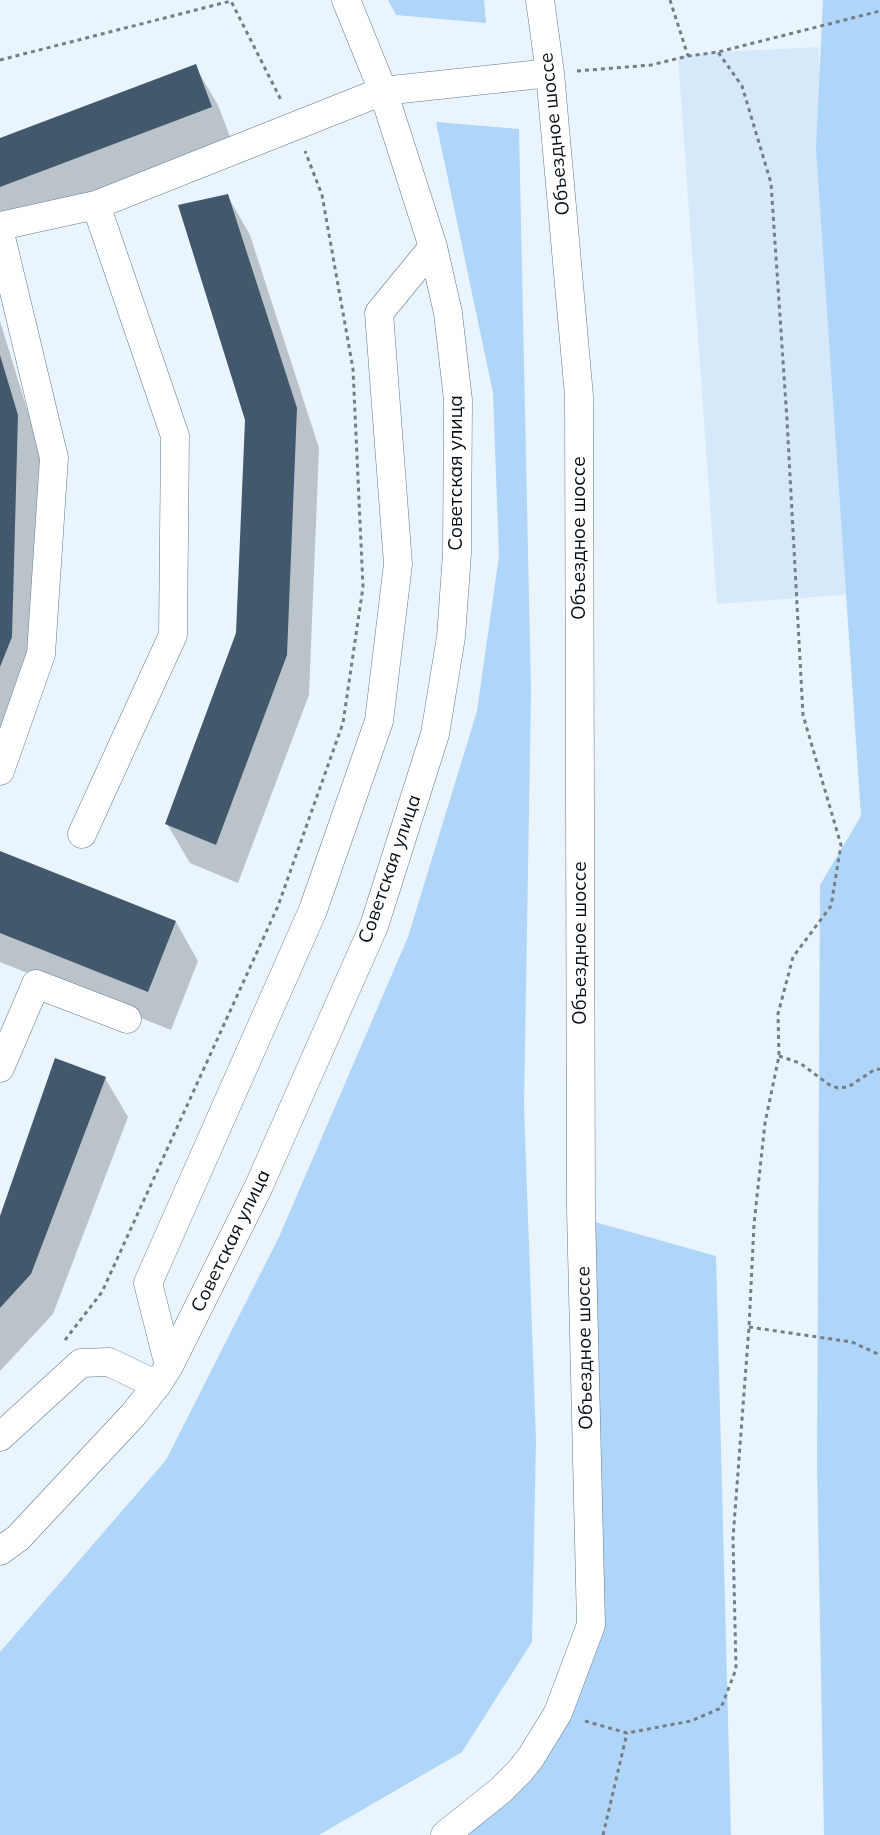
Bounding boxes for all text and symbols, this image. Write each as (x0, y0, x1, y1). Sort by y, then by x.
street label: Объездное шоссе (535, 51, 575, 217)
street label: Советская улица (445, 395, 467, 551)
street label: Объездное шоссе (568, 456, 590, 620)
street label: Советская улица (354, 792, 426, 946)
street label: Объездное шоссе (569, 861, 591, 1025)
street label: Советская улица (187, 1166, 275, 1316)
street label: Объездное шоссе (572, 1266, 598, 1430)

